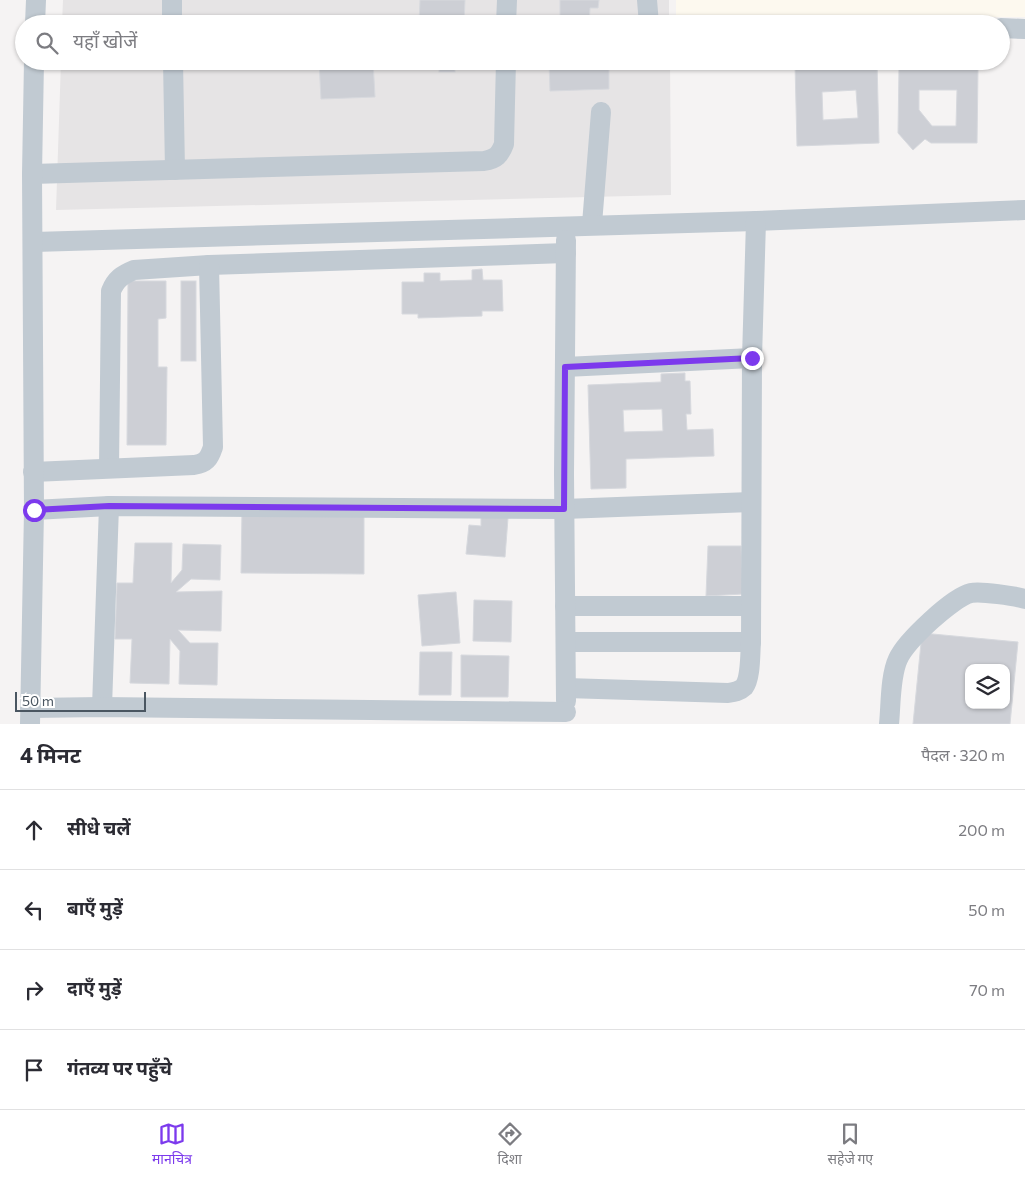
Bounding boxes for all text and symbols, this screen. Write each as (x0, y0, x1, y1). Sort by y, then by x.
search box (15, 15, 1010, 70)
icon: search (33, 29, 61, 57)
text: यहाँ खोजें (73, 29, 137, 52)
route end (741, 347, 764, 370)
route start (23, 499, 46, 522)
map controls (965, 664, 1010, 709)
button: layers (965, 664, 1010, 709)
scale bar (15, 689, 146, 712)
text: 50 m (22, 692, 54, 709)
text: 4 मिनट (20, 742, 81, 767)
text: पैदल · 320 m (921, 745, 1005, 764)
icon: ahead (20, 816, 48, 844)
text: सीधे चलें (67, 816, 131, 839)
text: 200 m (958, 820, 1005, 839)
icon: left (20, 896, 48, 924)
text: बाएँ मुड़ें (67, 896, 123, 919)
text: 50 m (968, 900, 1005, 919)
icon: right (20, 976, 48, 1004)
text: दाएँ मुड़ें (67, 976, 122, 999)
text: 70 m (969, 980, 1005, 999)
icon: arrive (20, 1056, 48, 1084)
text: गंतव्य पर पहुँचे (67, 1056, 172, 1079)
tab: मानचित्र (152, 1120, 192, 1170)
tab: दिशा (496, 1120, 524, 1170)
tab: सहेजे गए (828, 1120, 873, 1170)

